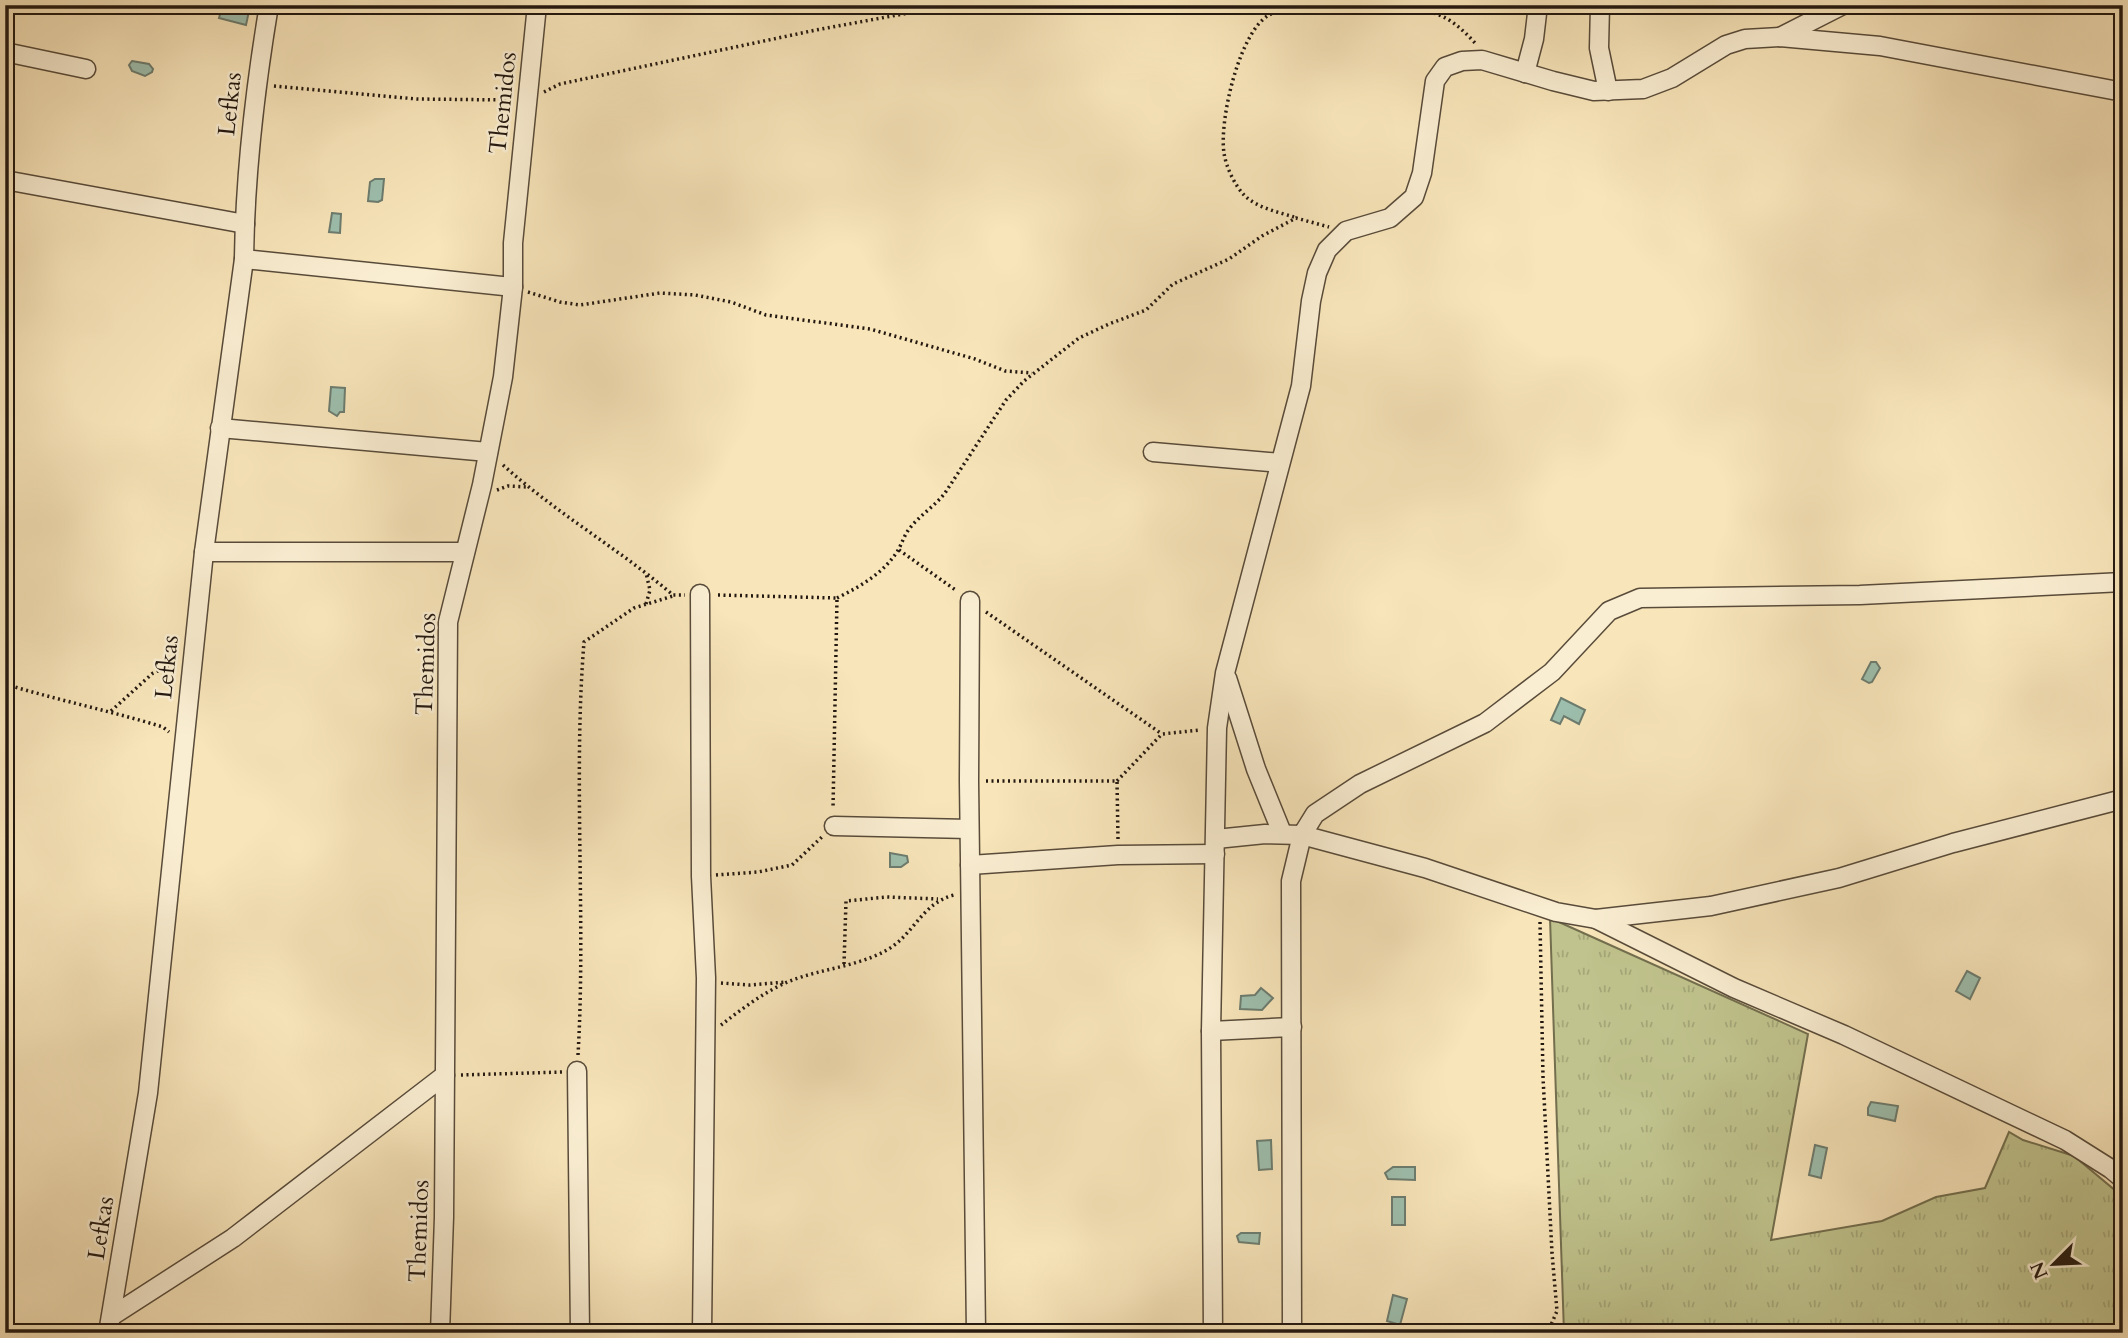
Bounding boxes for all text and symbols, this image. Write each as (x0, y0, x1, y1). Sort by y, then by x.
street label: Themidos (481, 50, 525, 156)
street label: Lefkas (210, 70, 250, 138)
street label: Themidos (408, 612, 444, 716)
street label: Lefkas (147, 633, 187, 701)
street label: Themidos (401, 1179, 437, 1283)
street label: Lefkas (80, 1194, 122, 1262)
north arrow (2020, 1230, 2090, 1300)
text: N (2024, 1257, 2055, 1283)

